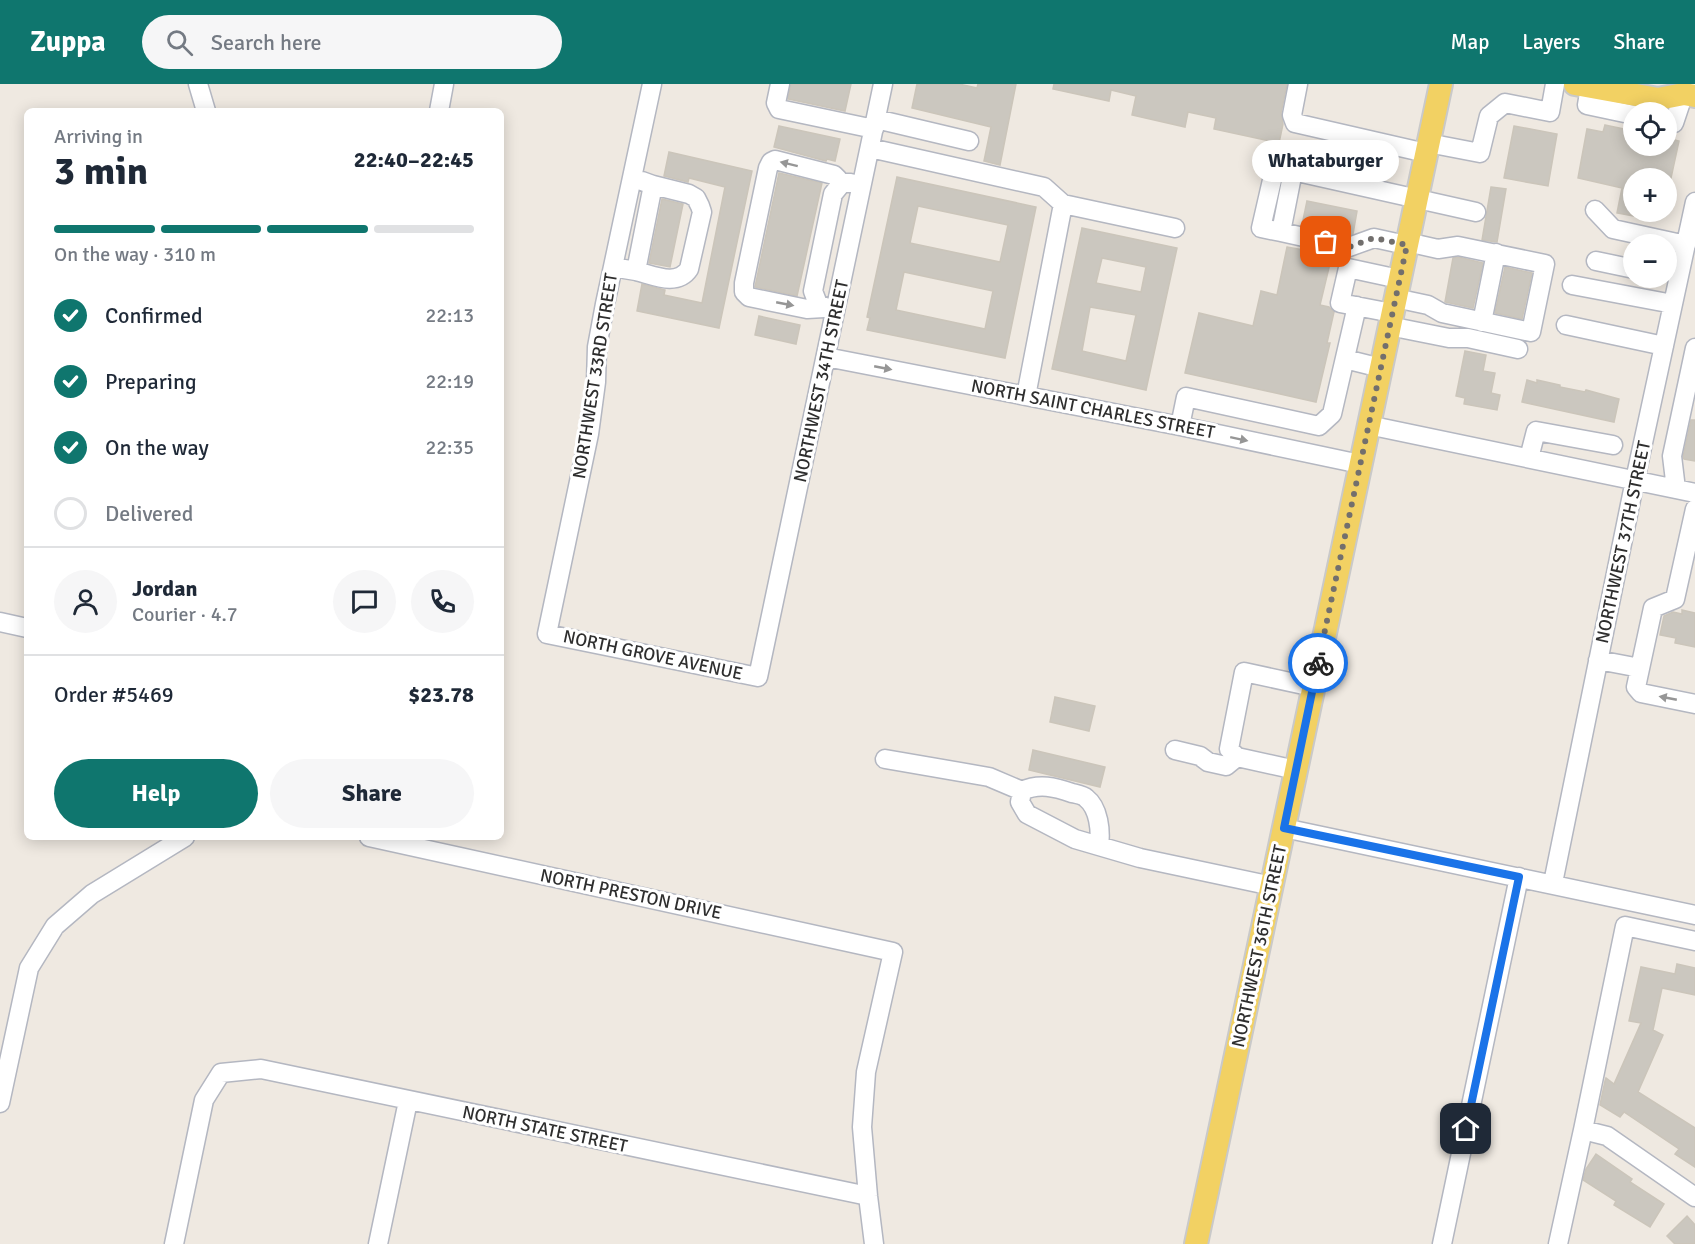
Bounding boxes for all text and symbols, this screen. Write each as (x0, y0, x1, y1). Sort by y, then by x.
search box (142, 15, 562, 69)
text: Zuppa (30, 25, 106, 59)
icon: search (163, 26, 196, 59)
text: Search here (211, 29, 322, 56)
text: Map (1451, 29, 1489, 55)
text: Layers (1522, 29, 1580, 55)
text: Share (1613, 29, 1665, 55)
map controls (1623, 102, 1677, 288)
button: locate (1623, 102, 1677, 156)
text: Arriving in (54, 124, 143, 149)
callout: Whataburger (1252, 140, 1400, 182)
text: 22:40–22:45 (354, 146, 474, 173)
text: 3 min (54, 147, 148, 195)
text: Whataburger (1268, 148, 1383, 173)
one-way arrow (779, 158, 798, 168)
button: + (1623, 168, 1677, 222)
pin (1300, 216, 1351, 267)
icon: bag (1309, 225, 1342, 258)
button: − (1623, 234, 1677, 288)
text: On the way · 310 m (54, 242, 216, 267)
street label: NORTHWEST 33RD STREET (568, 272, 622, 480)
street label: NORTHWEST 34TH STREET (789, 278, 853, 484)
icon: check (54, 299, 87, 332)
one-way arrow (776, 300, 795, 309)
text: Confirmed (105, 302, 203, 329)
text: 22:13 (425, 303, 474, 328)
one-way arrow (874, 364, 893, 373)
icon: check (54, 365, 87, 398)
text: Preparing (105, 368, 197, 395)
text: 22:19 (425, 369, 474, 394)
street label: NORTH SAINT CHARLES STREET (969, 375, 1217, 443)
icon: check (54, 431, 87, 464)
text: On the way (105, 434, 209, 461)
one-way arrow (1230, 434, 1248, 444)
text: 22:35 (425, 435, 474, 460)
street label: NORTHWEST 37TH STREET (1591, 439, 1655, 645)
text: Delivered (105, 500, 193, 527)
button: person (54, 570, 117, 633)
button: chat (333, 570, 396, 633)
button: phone (411, 570, 474, 633)
text: Jordan (132, 575, 198, 602)
text: Courier · 4.7 (132, 602, 238, 627)
street label: NORTH GROVE AVENUE (561, 625, 745, 685)
courier (1288, 633, 1348, 693)
icon: bike (1302, 647, 1335, 680)
text: Order #5469 (54, 681, 174, 708)
text: $23.78 (408, 681, 474, 708)
one-way arrow (1658, 693, 1677, 702)
button: Help (54, 759, 258, 828)
button: Share (270, 759, 474, 828)
street label: NORTHWEST 36TH STREET (1227, 843, 1291, 1049)
street label: NORTH PRESTON DRIVE (538, 864, 724, 924)
street label: NORTH STATE STREET (460, 1101, 630, 1157)
pin (1440, 1103, 1491, 1154)
icon: home (1449, 1112, 1482, 1145)

